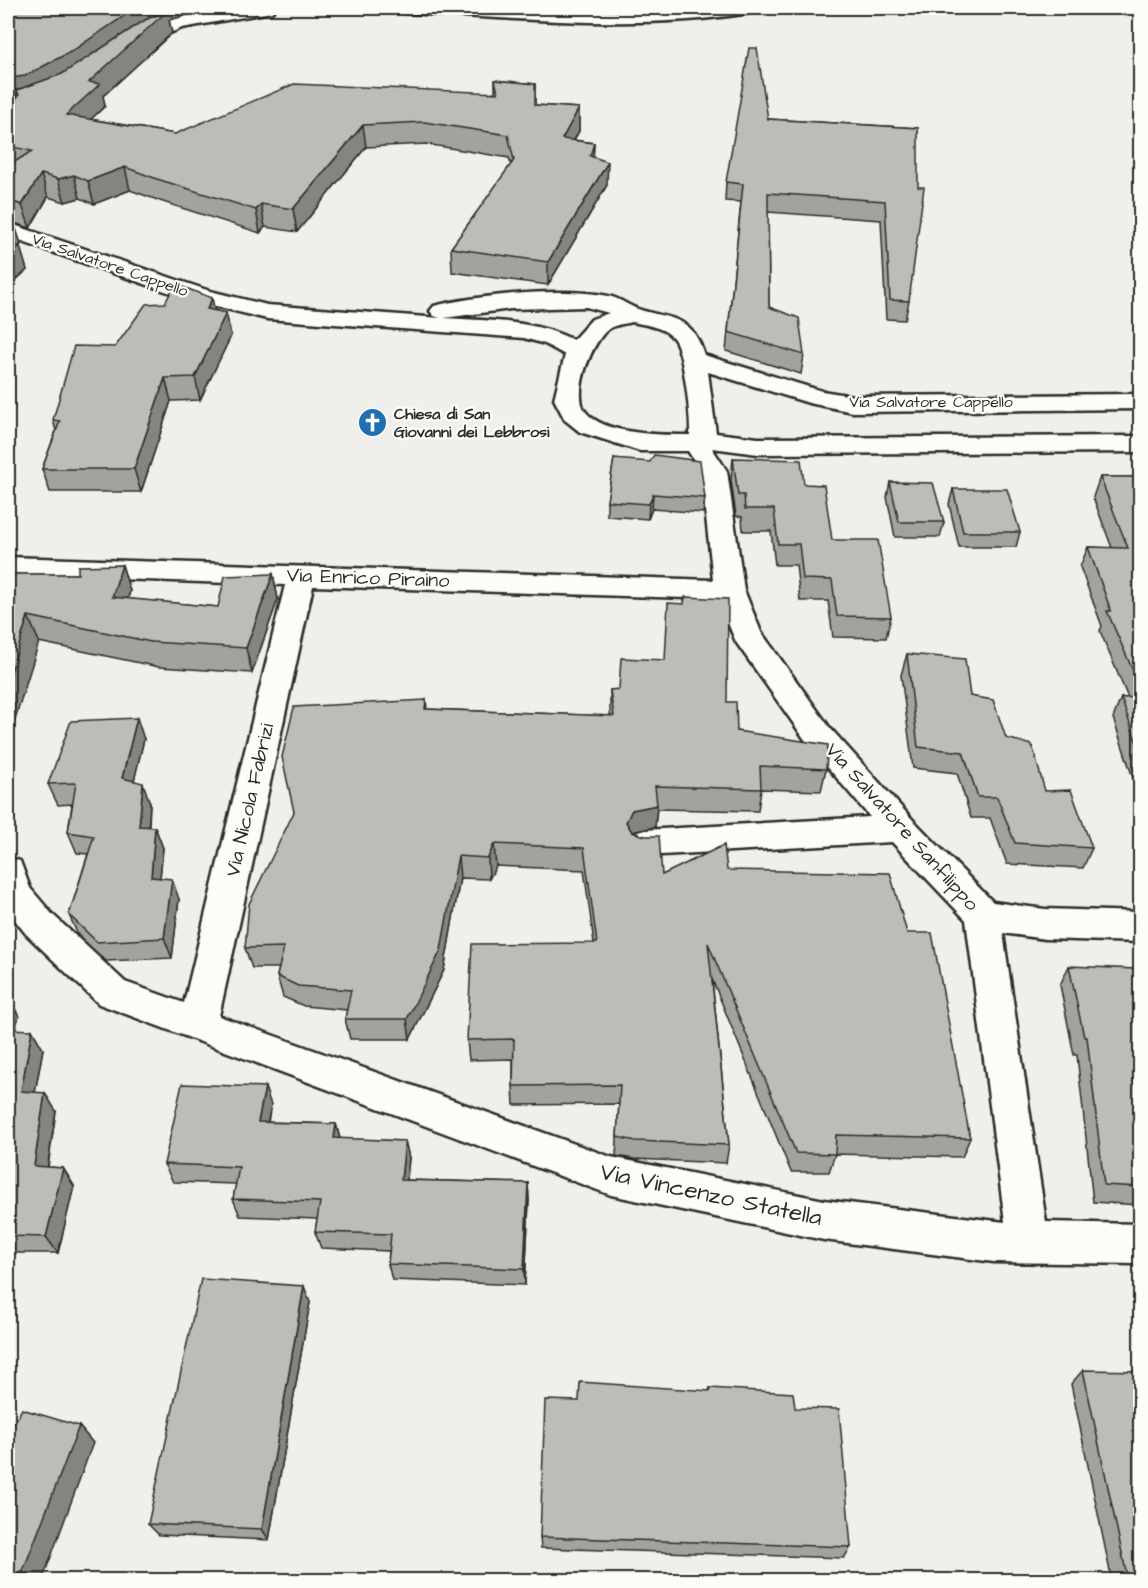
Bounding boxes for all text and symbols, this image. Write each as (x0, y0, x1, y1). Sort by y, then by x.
street label: Via Salvatore Cappello (29, 228, 191, 302)
street label: Via Salvatore Cappello (849, 391, 1013, 413)
place label: Chiesa di San Giovanni dei Lebbrosi (394, 403, 550, 443)
church icon: Chiesa di San Giovanni dei Lebbrosi (357, 407, 389, 439)
street label: Via Enrico Piraino (286, 561, 450, 595)
street label: Via Nicola Fabrizi (219, 720, 281, 880)
street label: Via Salvatore Sanfilippo (819, 737, 985, 917)
street label: Via Vincenzo Statella (597, 1155, 825, 1235)

